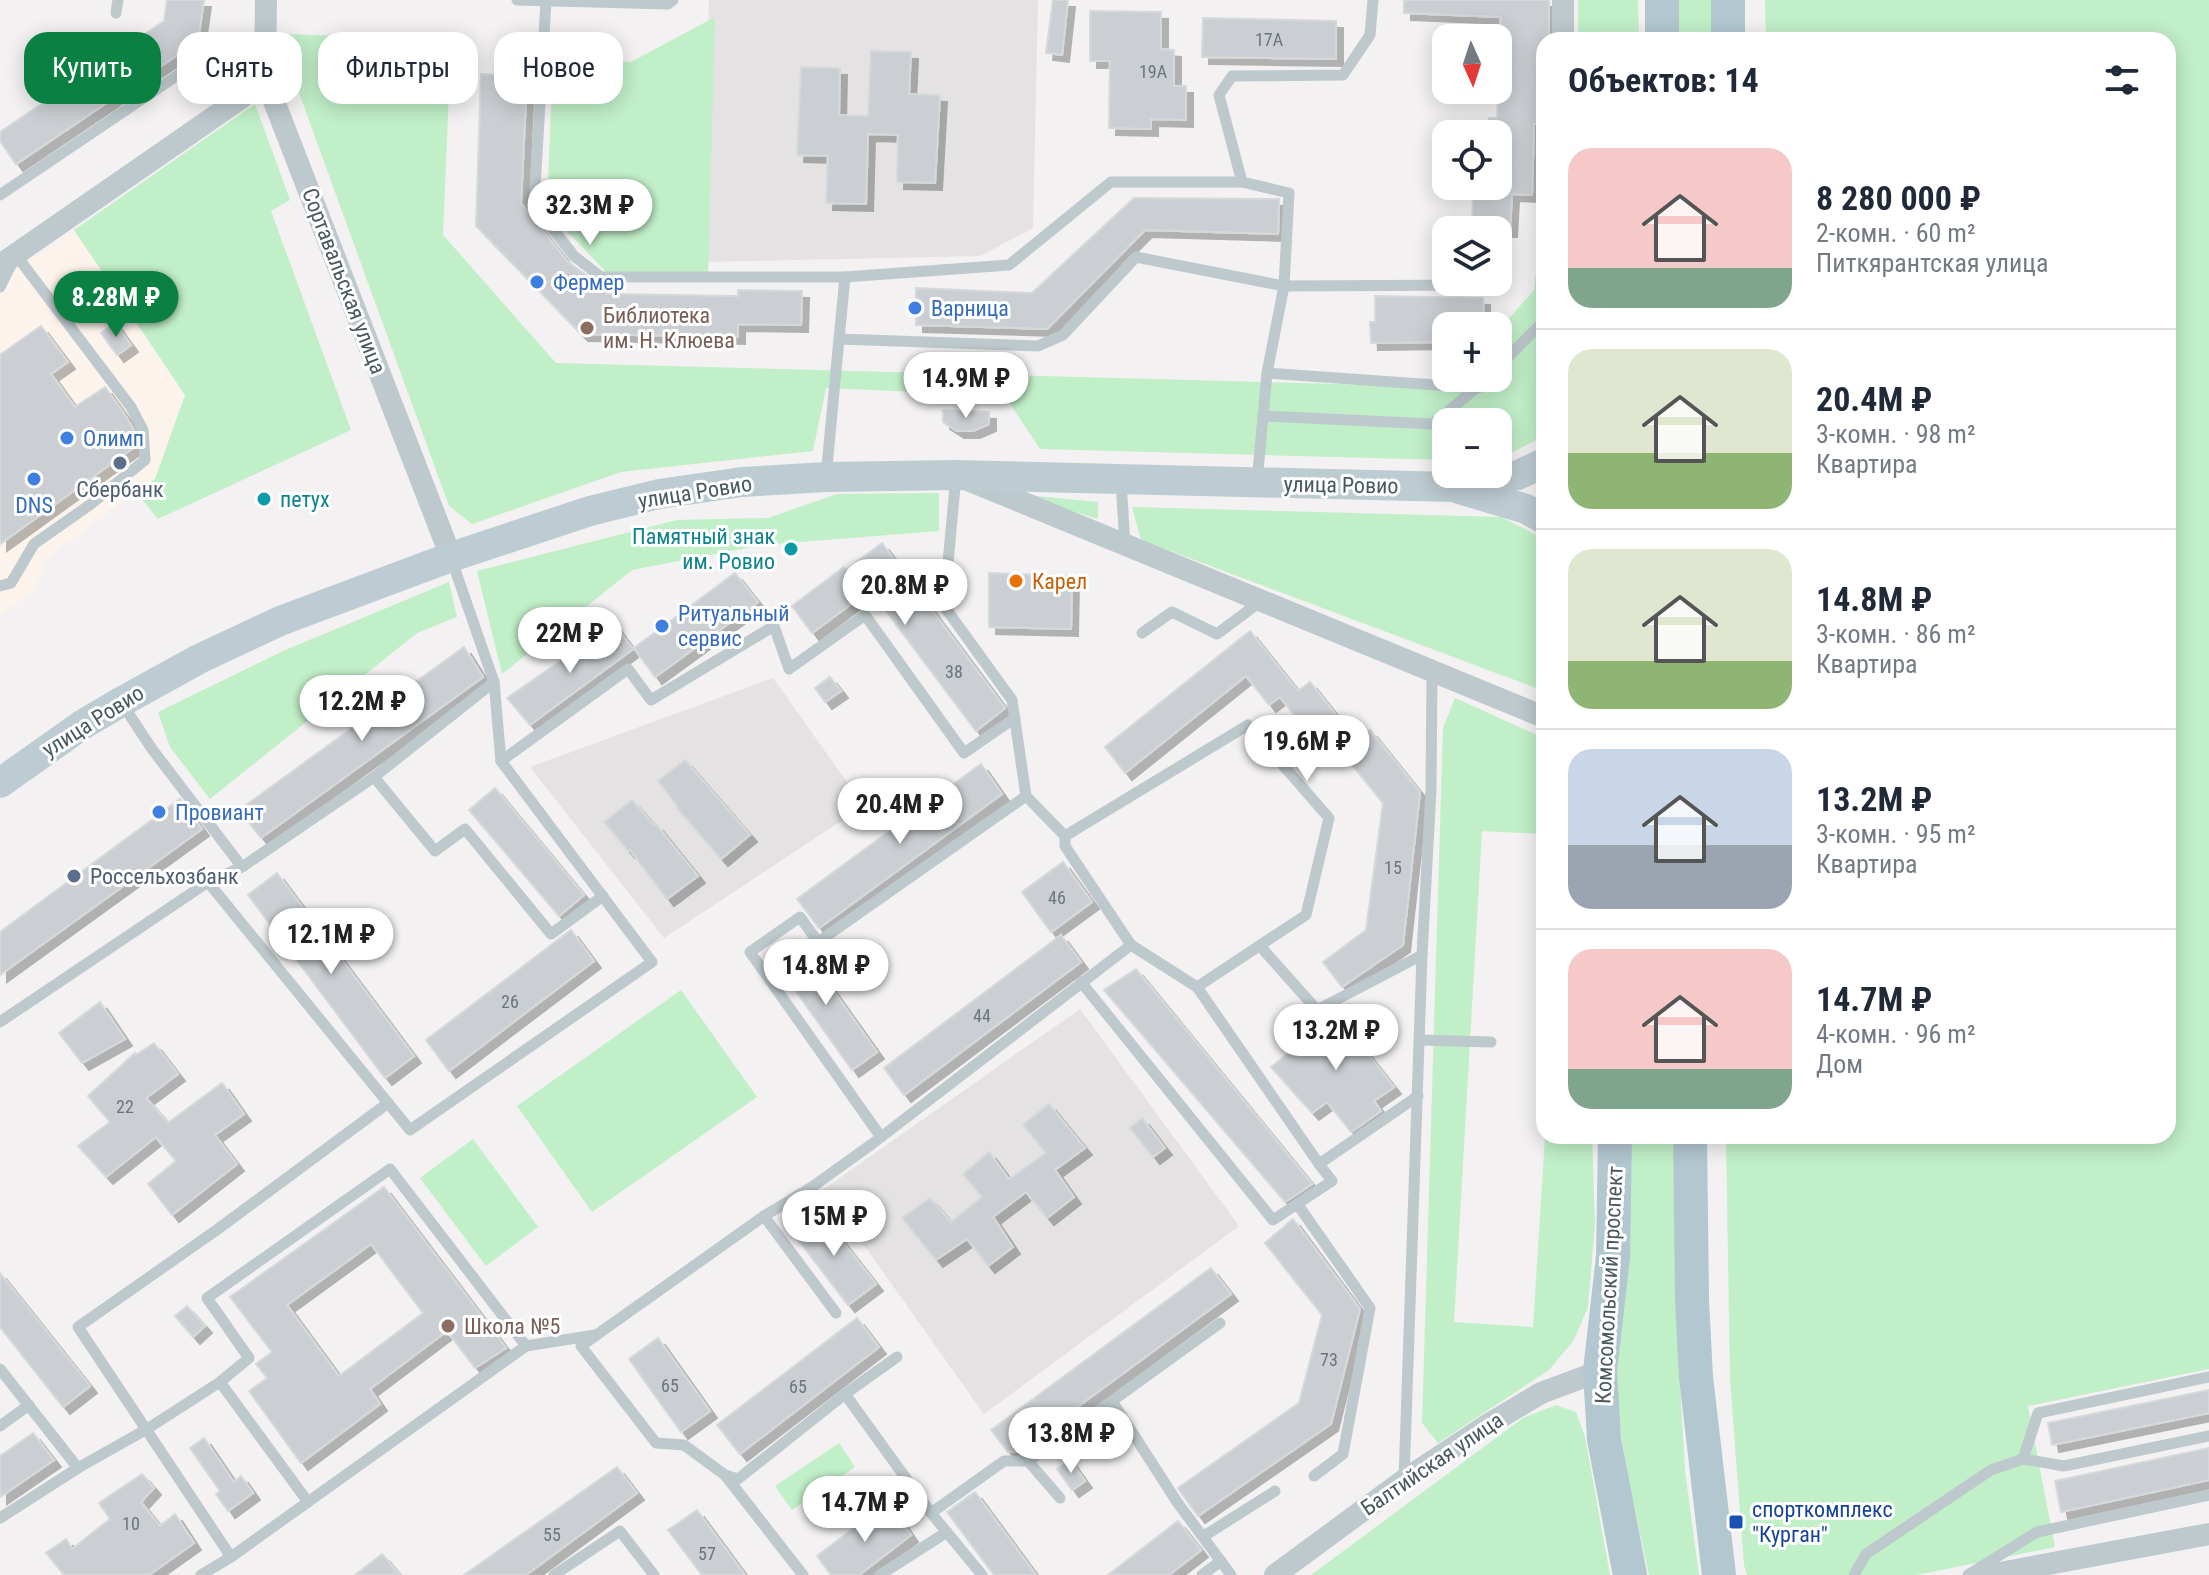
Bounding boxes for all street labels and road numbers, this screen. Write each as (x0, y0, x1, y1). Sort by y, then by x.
street label: Сортавальская улица (297, 185, 391, 377)
street label: улица Ровио (636, 471, 754, 513)
street label: улица Ровио (1283, 472, 1399, 498)
street label: улица Ровио (38, 680, 148, 762)
street label: Комсомольский проспект (1590, 1165, 1628, 1405)
street label: Балтийская улица (1356, 1407, 1508, 1521)

